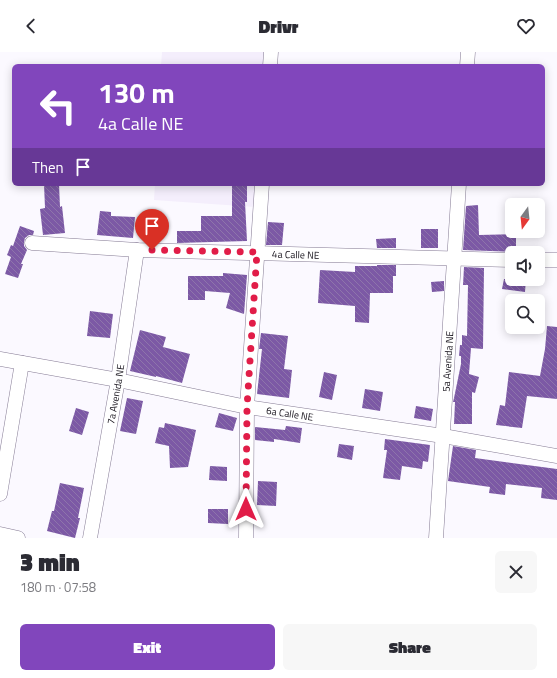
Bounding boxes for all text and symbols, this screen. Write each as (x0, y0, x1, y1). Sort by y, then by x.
text: Drivr (259, 13, 298, 40)
icon: back (20, 15, 42, 37)
icon: heart (515, 15, 537, 37)
text: 130 m (98, 71, 175, 114)
icon: left (32, 80, 84, 132)
text: 4a Calle NE (98, 110, 183, 137)
text: Then (32, 156, 64, 179)
icon: arrive (72, 156, 94, 178)
north arrow (505, 198, 545, 238)
map controls (505, 198, 545, 334)
pin (135, 209, 169, 250)
icon: arrive (141, 215, 163, 237)
button: sound (505, 246, 545, 286)
street label: 4a Calle NE (272, 247, 320, 263)
button: search (505, 294, 545, 334)
street label: 5a Avenida NE (439, 330, 457, 392)
street label: 7a Avenida NE (103, 363, 128, 426)
street label: 6a Calle NE (265, 403, 315, 425)
position arrow (225, 488, 267, 530)
text: 3 min (20, 544, 80, 580)
button: close (495, 551, 537, 593)
text: 180 m · 07:58 (20, 577, 96, 597)
button: Exit (20, 624, 275, 670)
button: Share (283, 624, 537, 670)

